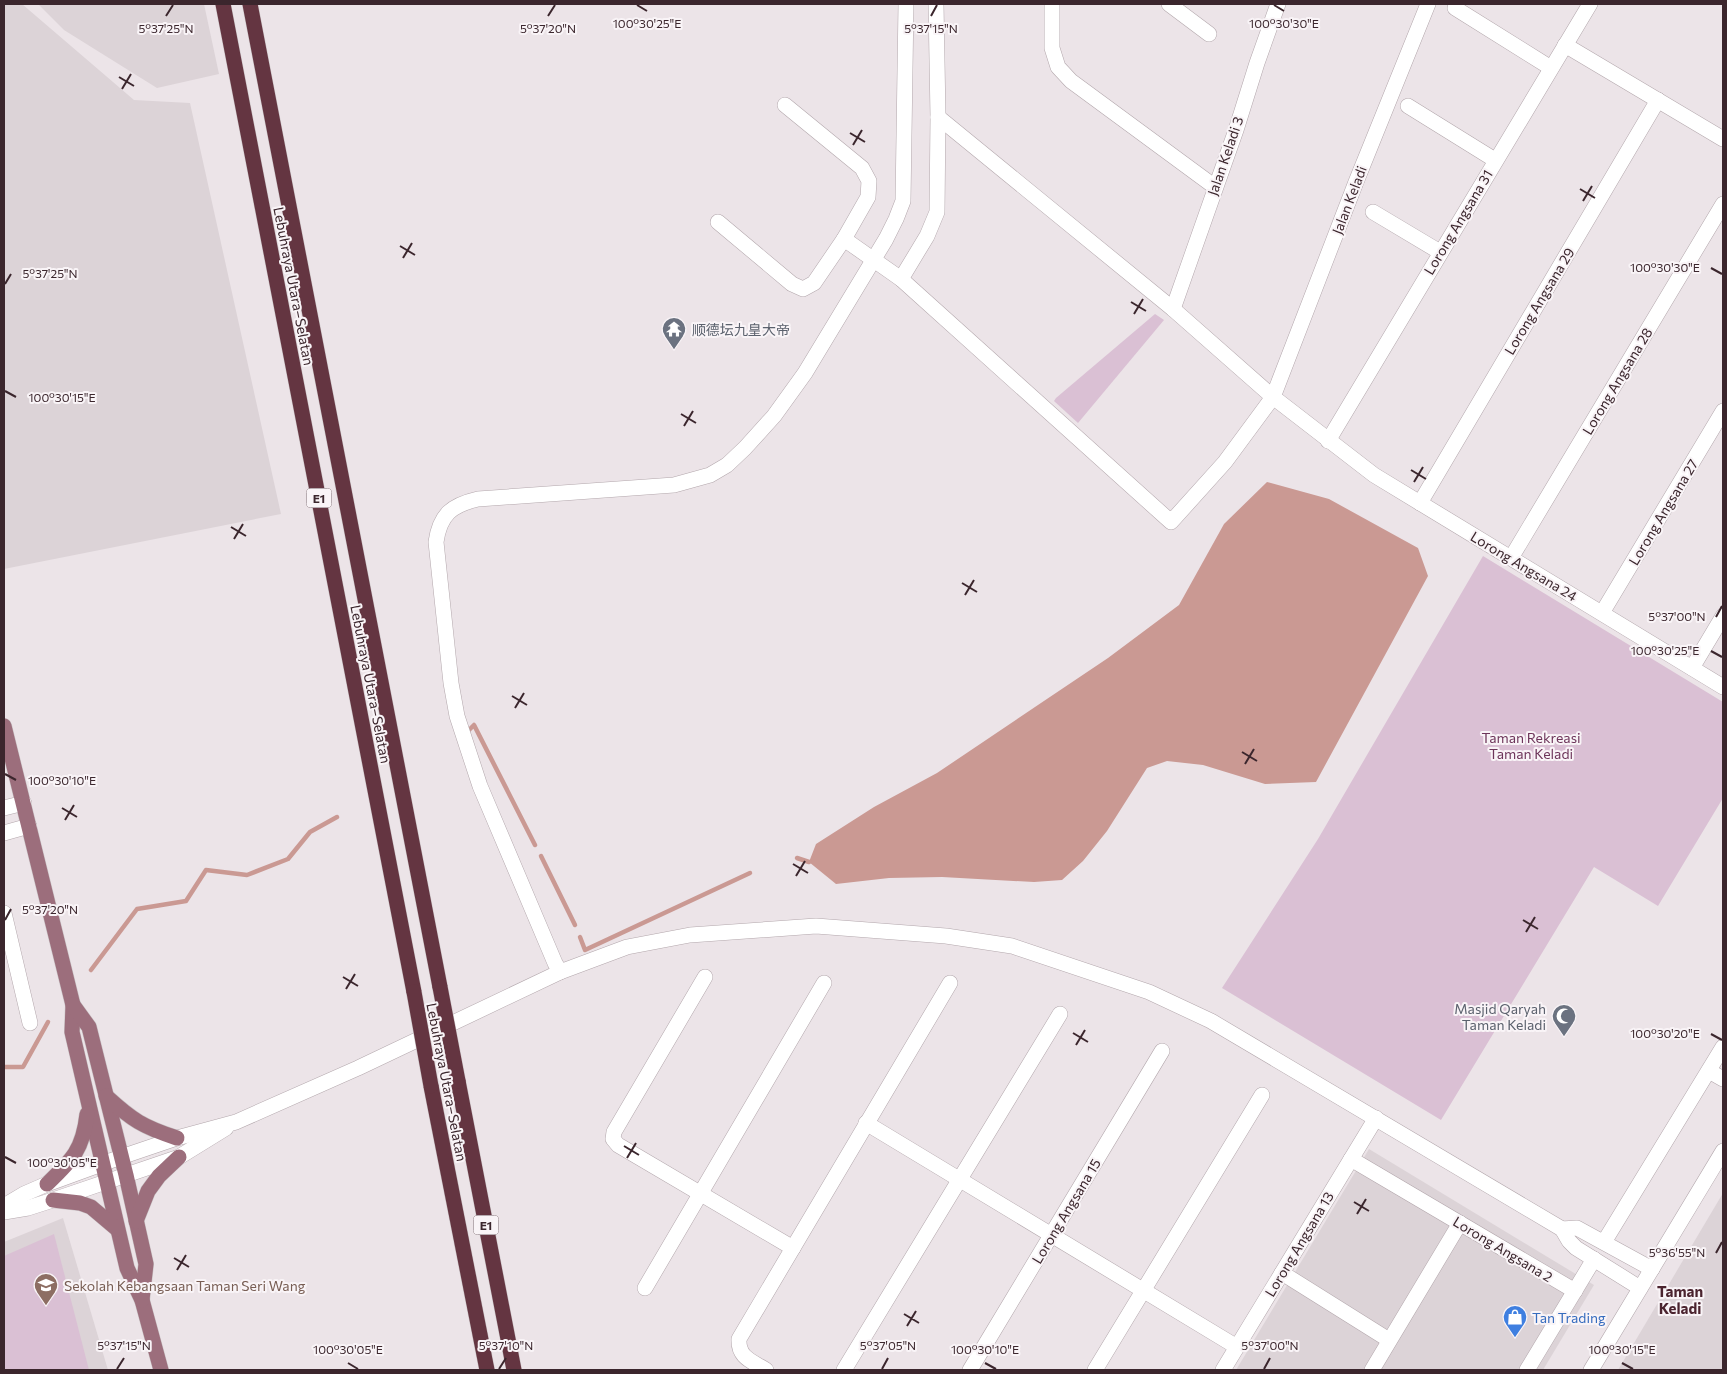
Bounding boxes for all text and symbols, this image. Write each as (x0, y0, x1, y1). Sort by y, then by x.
text: 100°30'25"E (613, 16, 681, 30)
text: 100°30'30"E (1249, 16, 1319, 30)
text: 5°37'25"N (138, 21, 194, 35)
text: 5°37'20"N (520, 21, 576, 35)
text: 5°37'15"N (904, 21, 958, 35)
street label: Jalan Keladi 3 (1204, 114, 1246, 198)
street label: Jalan Keladi (1328, 163, 1370, 237)
street label: Lorong Angsana 31 (1420, 166, 1496, 278)
street label: Lebuhraya Utara–Selatan (270, 205, 318, 367)
street label: Lorong Angsana 29 (1500, 245, 1578, 357)
text: 100°30'30"E (1630, 260, 1700, 274)
text: 5°37'25"N (22, 266, 78, 280)
temple icon: 顺德坛九皇大帝 (661, 316, 687, 350)
place label: 顺德坛九皇大帝 (692, 321, 790, 338)
street label: Lorong Angsana 28 (1578, 325, 1656, 437)
text: 100°30'15"E (28, 390, 96, 404)
street label: Lorong Angsana 27 (1625, 456, 1701, 568)
road number: E1 (306, 488, 332, 508)
street label: Lorong Angsana 24 (1468, 527, 1581, 605)
street label: Lebuhraya Utara–Selatan (347, 603, 395, 765)
text: 5°37'00"N (1648, 609, 1706, 623)
text: 100°30'25"E (1631, 643, 1699, 657)
park label: Taman Rekreasi Taman Keladi (1481, 729, 1581, 762)
text: 100°30'10"E (28, 773, 96, 787)
text: 5°37'20"N (22, 902, 78, 916)
place label: Masjid Qaryah Taman Keladi (1454, 1000, 1546, 1033)
street label: Lebuhraya Utara–Selatan (423, 1001, 471, 1163)
mosque icon: Masjid Qaryah Taman Keladi (1551, 1003, 1577, 1037)
text: 100°30'20"E (1630, 1026, 1700, 1040)
text: 100°30'05"E (27, 1155, 97, 1169)
street label: Lorong Angsana 15 (1028, 1155, 1104, 1267)
street label: Lorong Angsana 13 (1261, 1188, 1337, 1300)
street label: Lorong Angsana 2 (1450, 1213, 1556, 1286)
road number: E1 (474, 1216, 498, 1234)
text: 5°36'55"N (1649, 1245, 1705, 1259)
school or university icon: Sekolah Kebangsaan Taman Seri Wang (33, 1272, 59, 1306)
place label: Sekolah Kebangsaan Taman Seri Wang (64, 1277, 306, 1294)
district label: Taman Keladi (1657, 1282, 1703, 1317)
shop icon: Tan Trading (1502, 1304, 1528, 1338)
place label: Tan Trading (1532, 1309, 1606, 1326)
text: 5°37'15"N (97, 1338, 151, 1352)
text: 5°37'10"N (479, 1338, 533, 1352)
text: 5°37'05"N (860, 1338, 916, 1352)
text: 5°37'00"N (1241, 1338, 1299, 1352)
text: 100°30'05"E (313, 1342, 383, 1356)
text: 100°30'10"E (951, 1342, 1019, 1356)
text: 100°30'15"E (1588, 1342, 1656, 1356)

